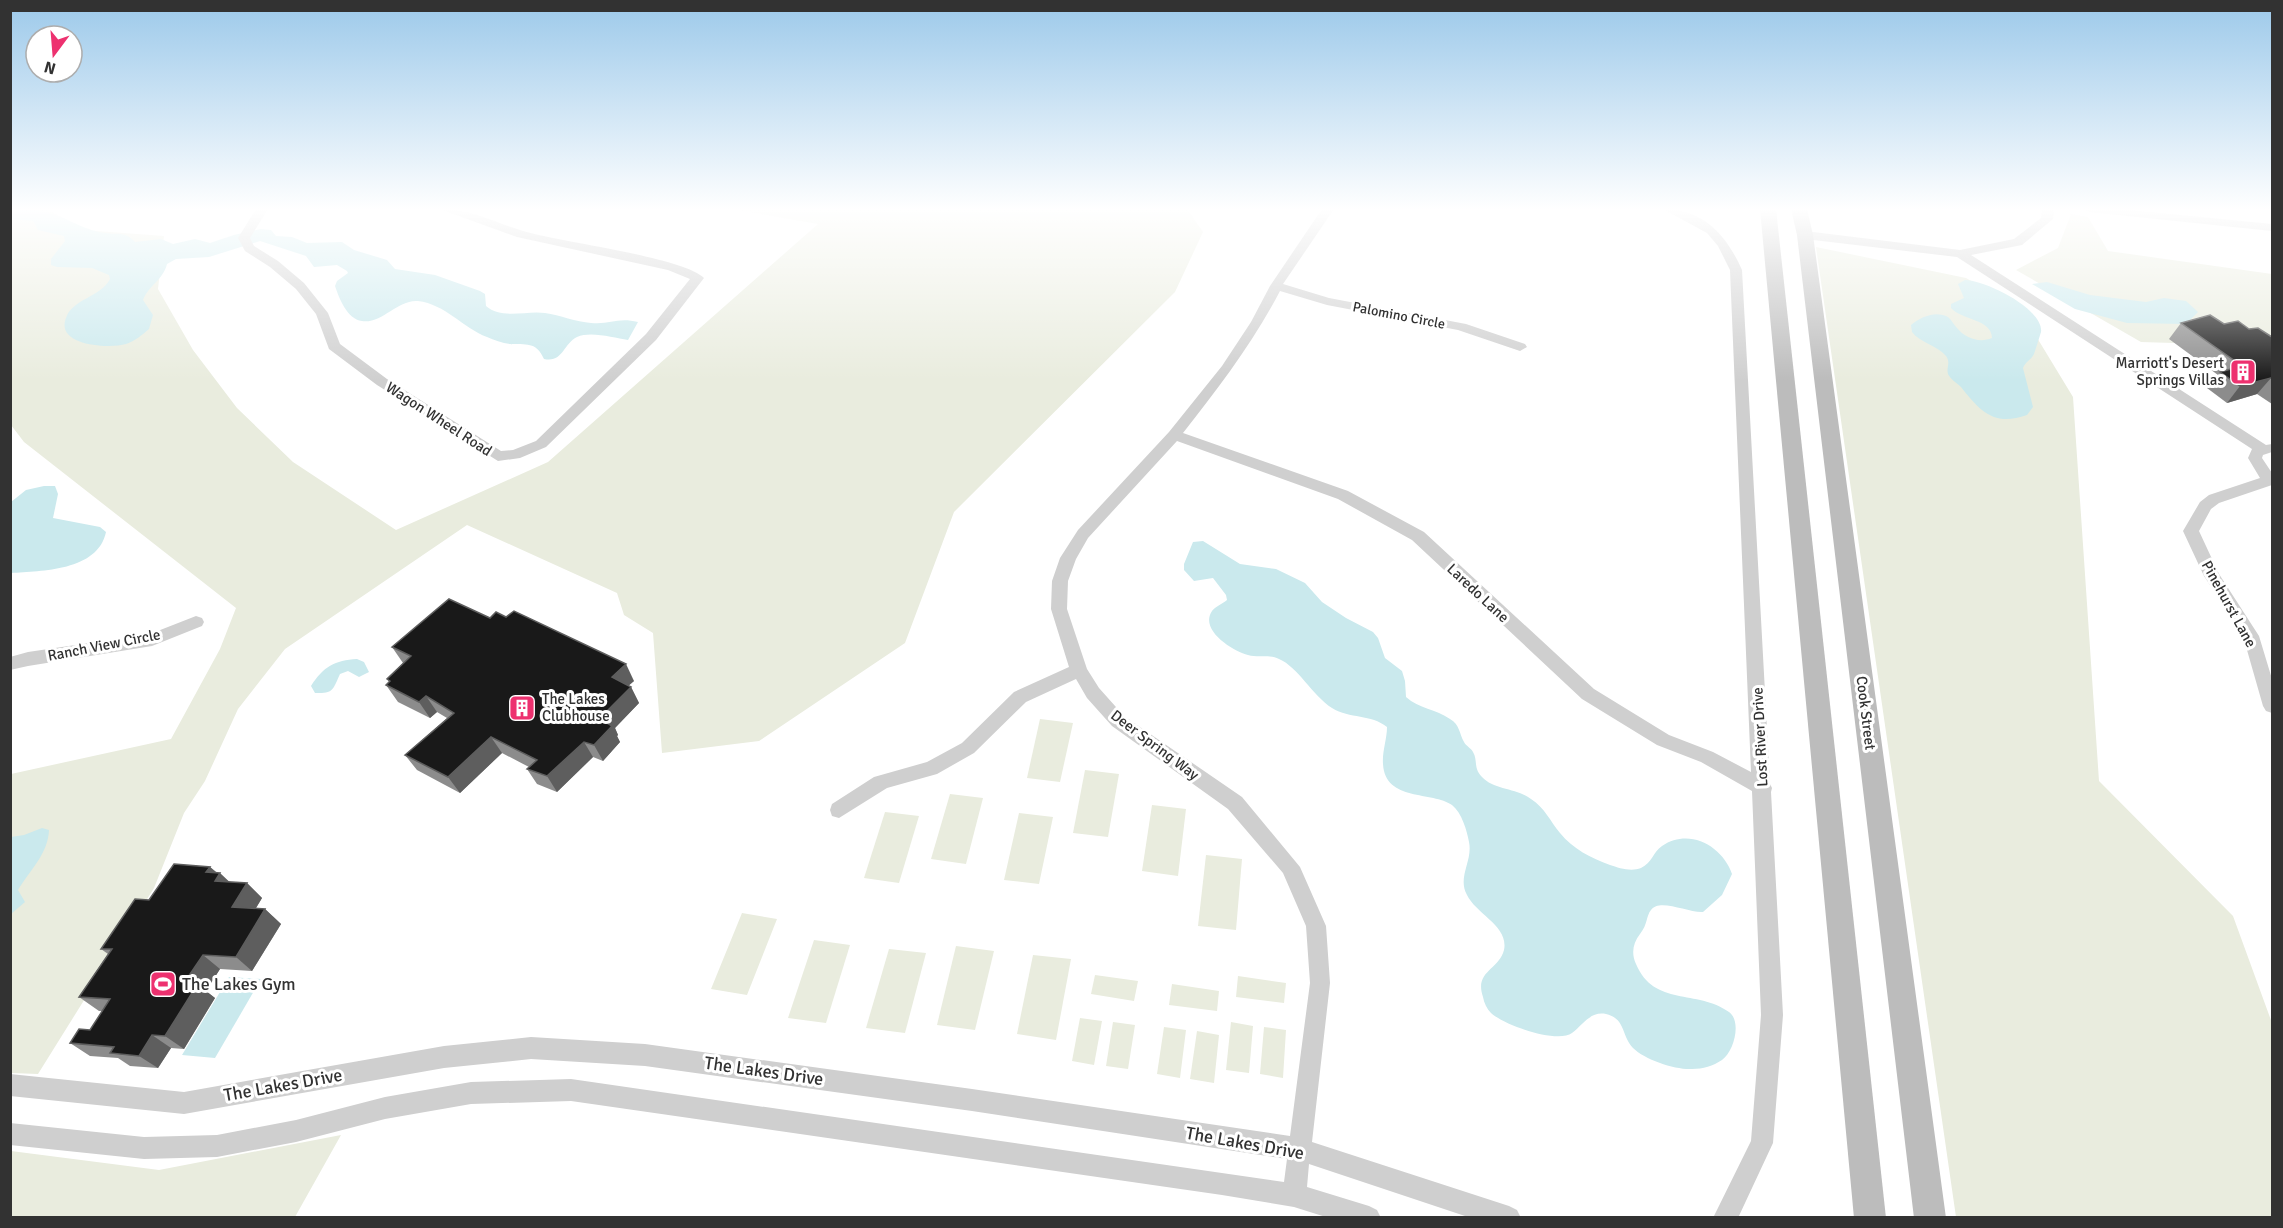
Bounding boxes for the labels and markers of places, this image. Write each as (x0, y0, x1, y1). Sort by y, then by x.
place label: Marriott's Desert Springs Villas (2115, 354, 2224, 389)
building icon: Marriott's Desert Springs Villas (2228, 357, 2258, 387)
place label: The Lakes Clubhouse (542, 690, 610, 725)
building icon: The Lakes Clubhouse (507, 693, 537, 723)
sports icon: The Lakes Gym (148, 969, 178, 999)
place label: The Lakes Gym (182, 973, 296, 995)

